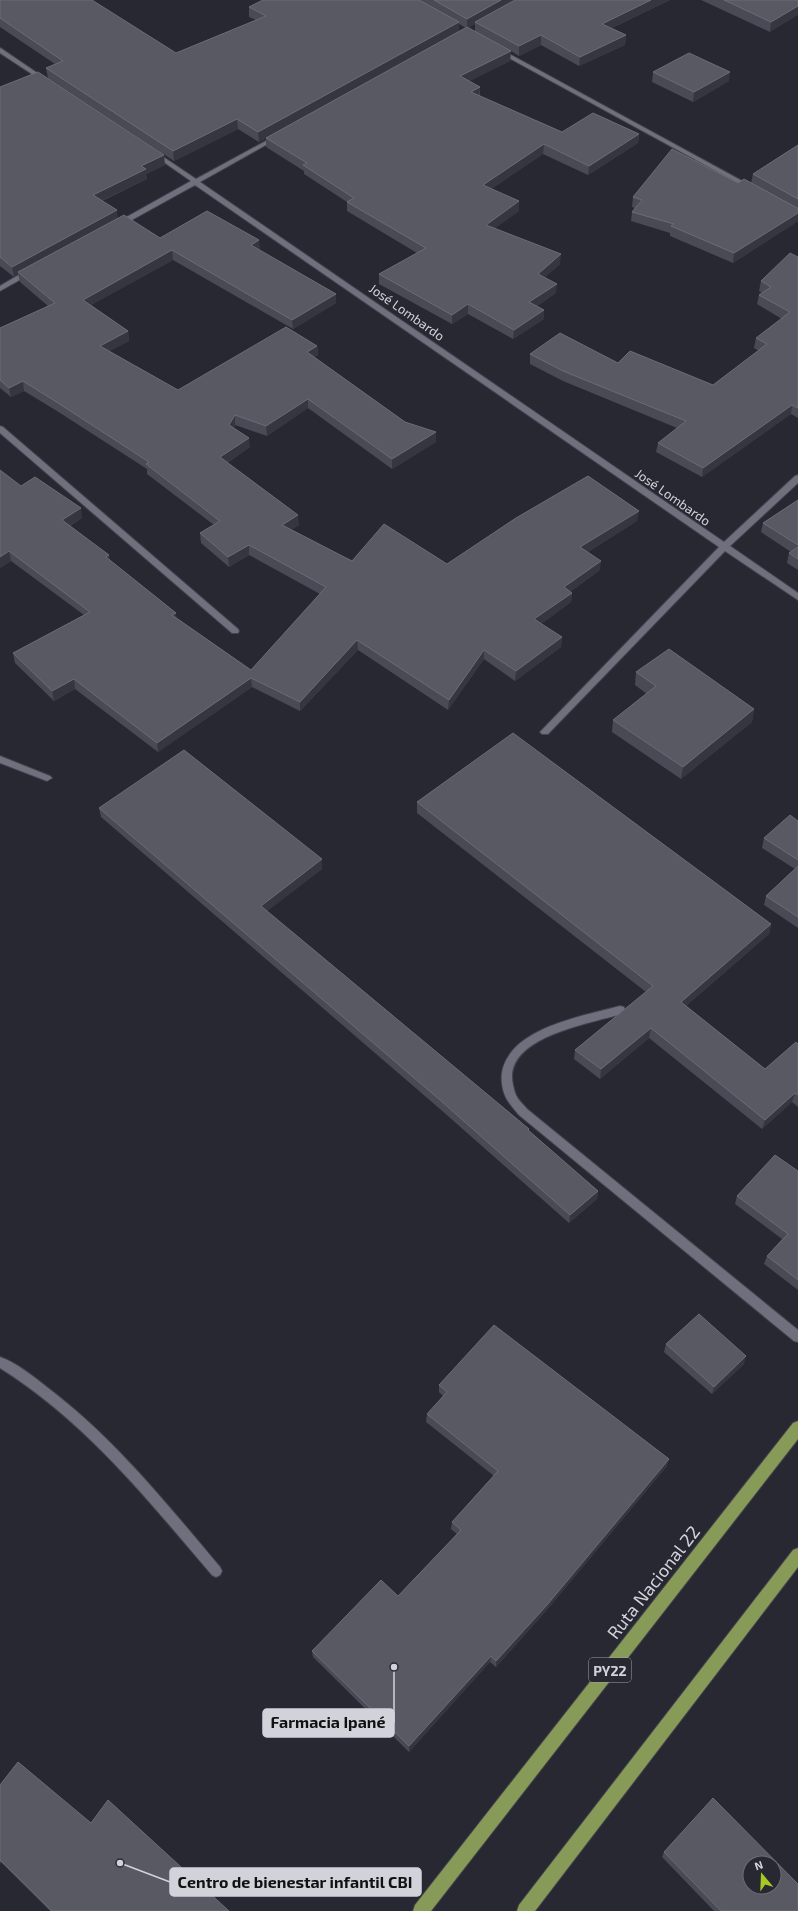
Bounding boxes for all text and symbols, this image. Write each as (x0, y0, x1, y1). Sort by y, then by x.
street label: José Lombardo (366, 280, 448, 344)
street label: José Lombardo (632, 465, 714, 529)
street label: Ruta Nacional 22 (602, 1521, 704, 1643)
road number: PY22 (589, 1658, 631, 1682)
callout: Farmacia Ipané (263, 1709, 394, 1737)
text: Farmacia Ipané (271, 1712, 385, 1731)
north arrow (742, 1855, 782, 1895)
text: N (753, 1858, 765, 1873)
callout: Centro de bienestar infantil CBI (170, 1868, 421, 1896)
text: Centro de bienestar infantil CBI (178, 1872, 412, 1891)

